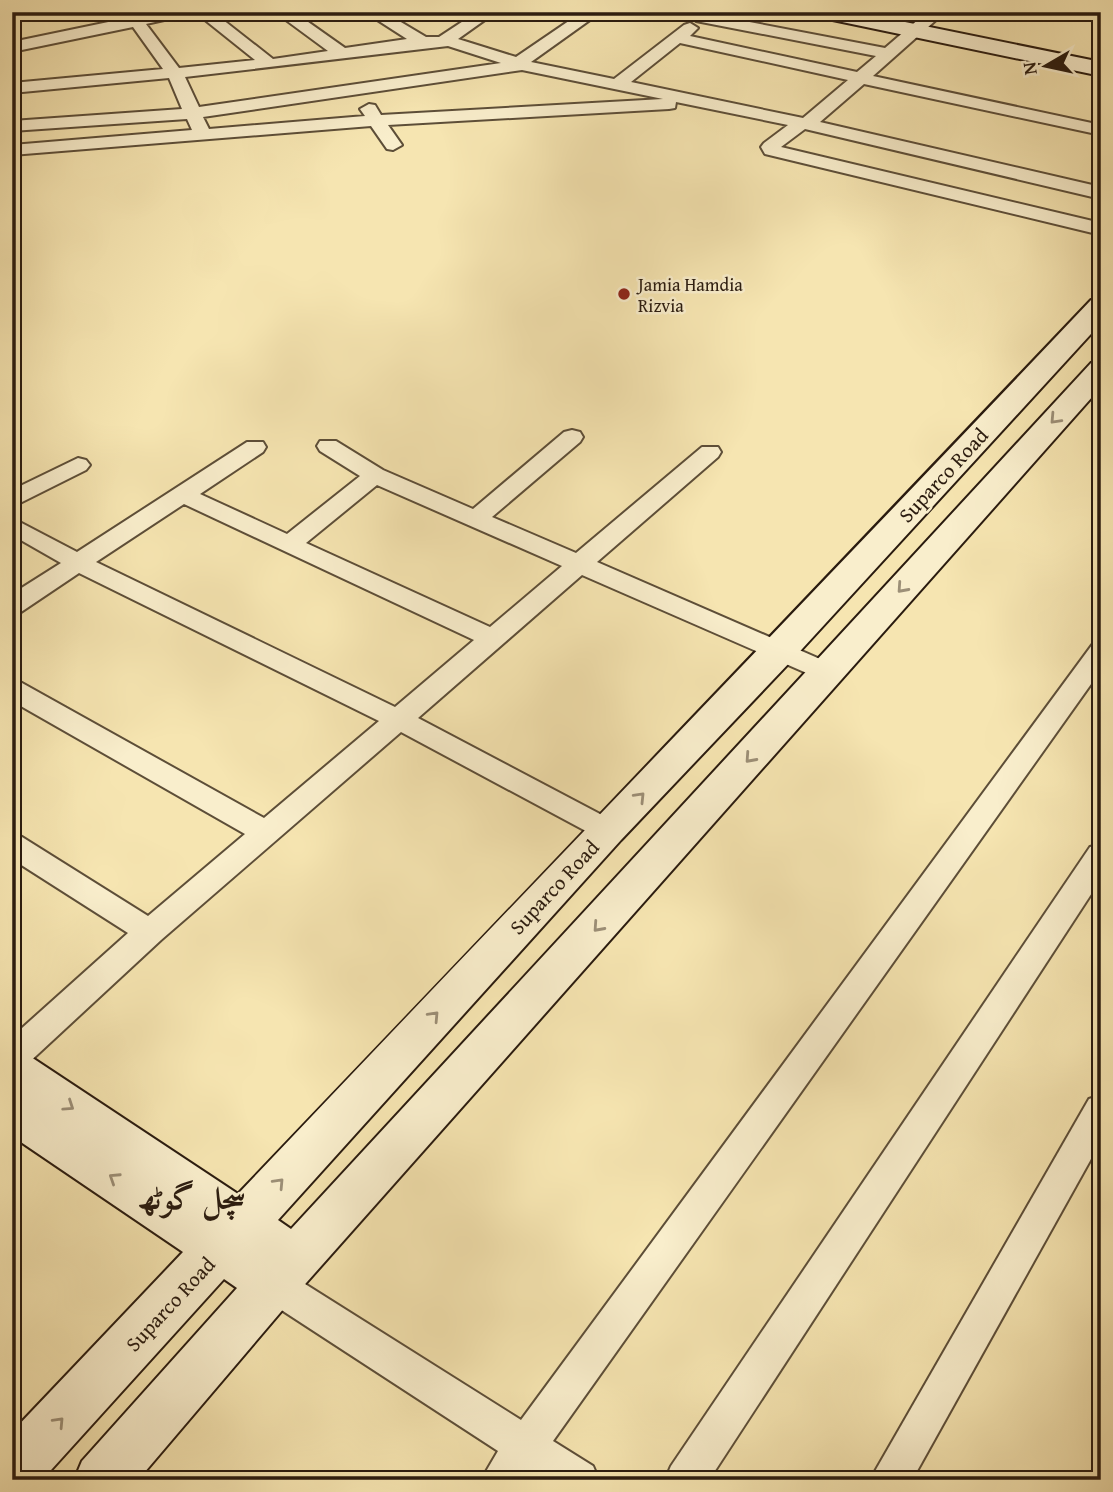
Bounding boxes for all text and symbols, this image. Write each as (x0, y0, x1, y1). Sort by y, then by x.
north arrow (1012, 32, 1082, 102)
text: N (1014, 60, 1044, 77)
place label: Jamia Hamdia Rizvia (636, 271, 743, 319)
marker: Jamia Hamdia Rizvia (616, 286, 632, 302)
one-way arrow (1050, 411, 1063, 424)
street label: Suparco Road (891, 420, 996, 529)
one-way arrow (898, 580, 910, 593)
one-way arrow (746, 749, 758, 762)
one-way arrow (631, 792, 644, 805)
street label: Suparco Road (502, 832, 607, 941)
one-way arrow (594, 918, 606, 931)
one-way arrow (426, 1011, 439, 1024)
one-way arrow (61, 1097, 74, 1110)
district label: سچل گوٹھ (138, 1173, 246, 1221)
one-way arrow (109, 1174, 122, 1186)
one-way arrow (271, 1178, 284, 1191)
street label: Suparco Road (118, 1249, 223, 1358)
one-way arrow (50, 1417, 63, 1430)

